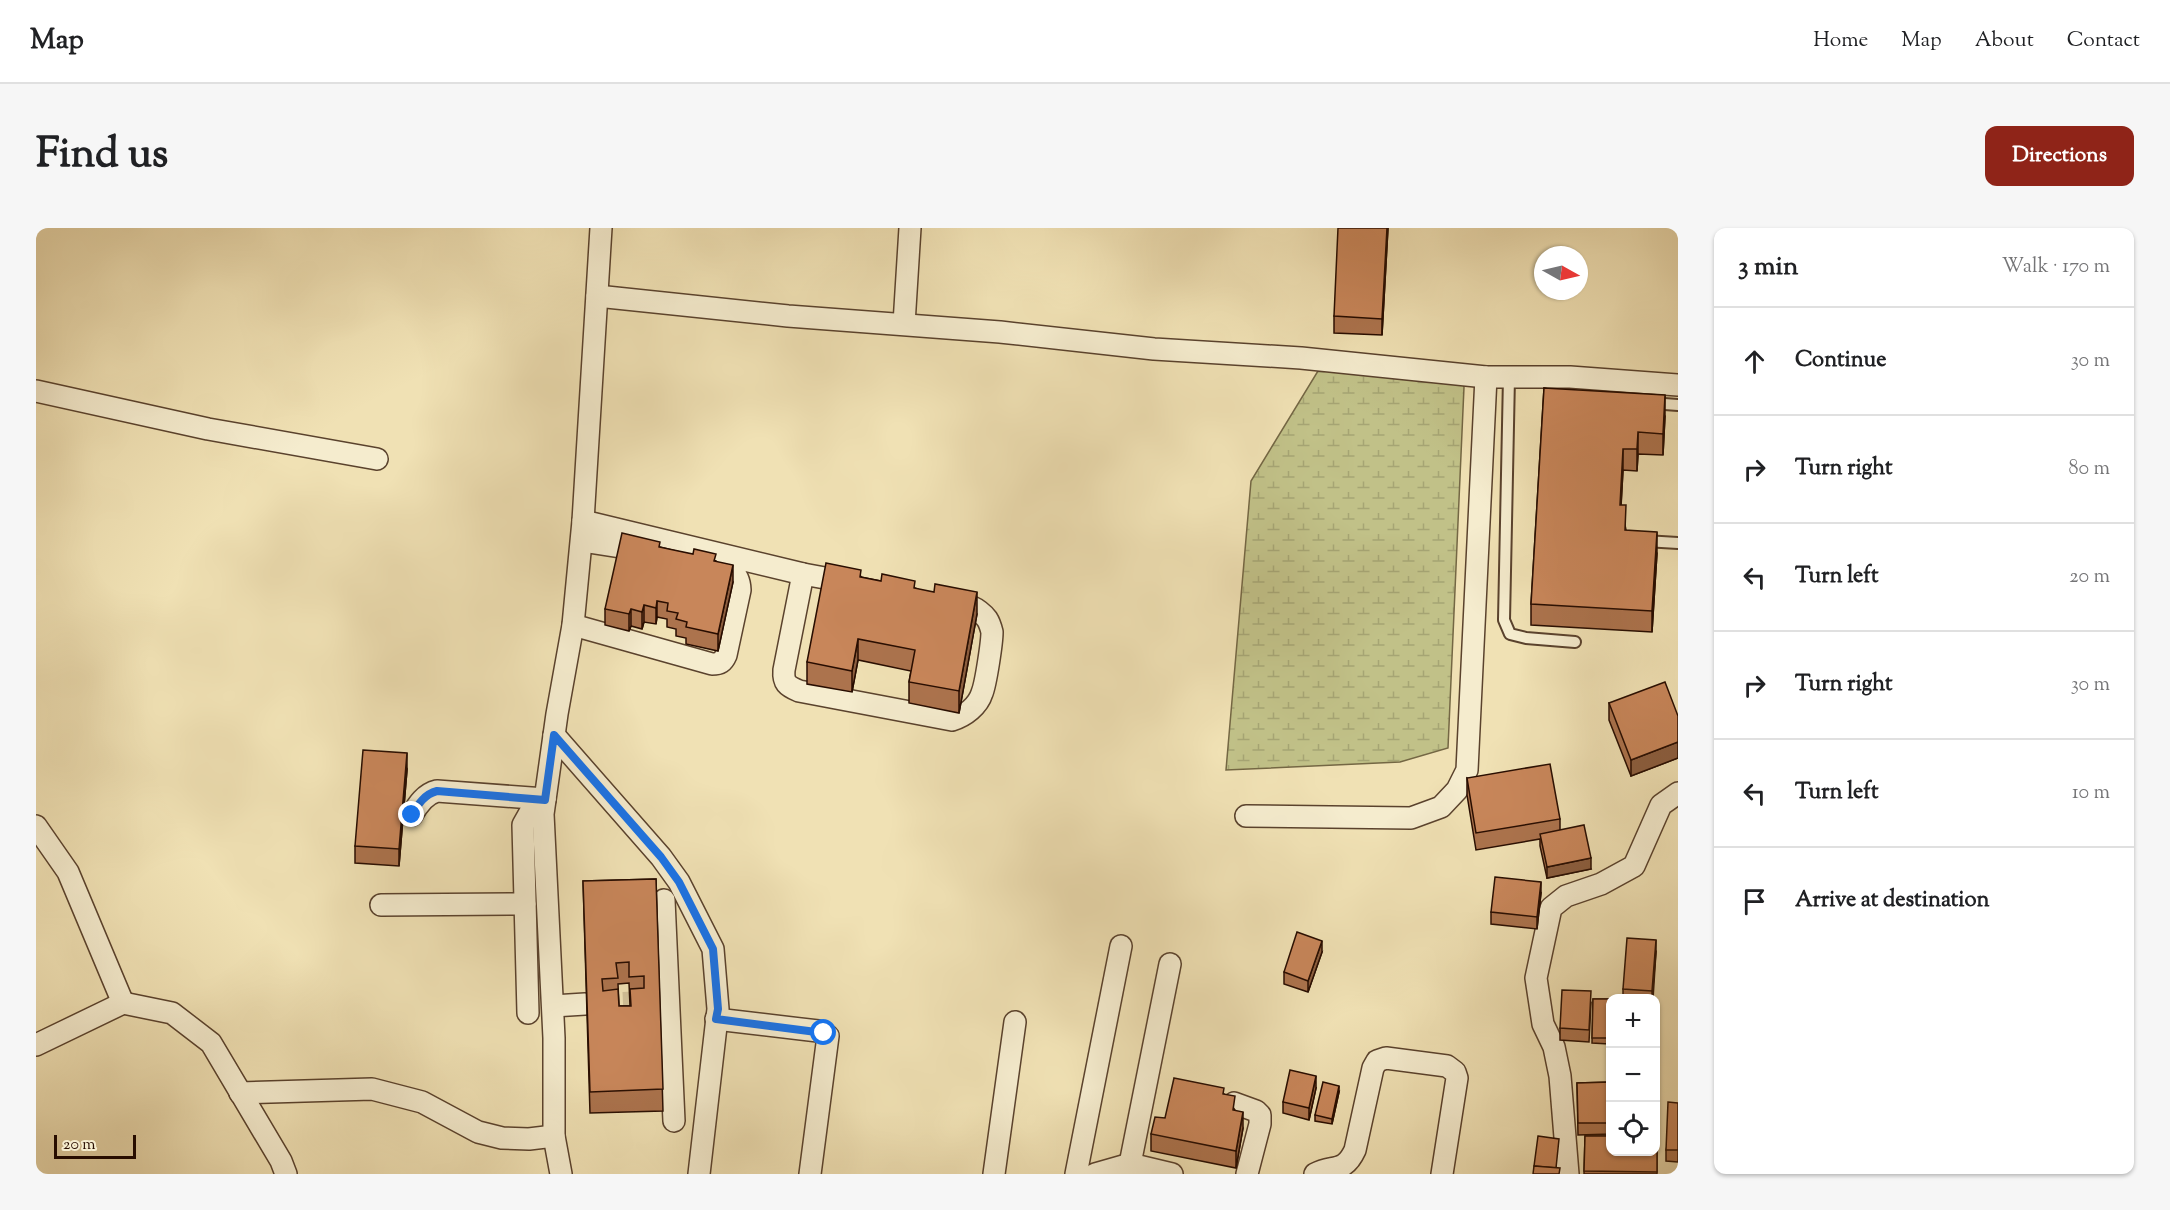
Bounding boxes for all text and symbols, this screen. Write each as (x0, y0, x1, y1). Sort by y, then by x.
text: Map (30, 21, 84, 61)
text: Home (1813, 26, 1868, 56)
text: Map (1901, 26, 1942, 56)
text: About (1975, 26, 2034, 56)
text: Contact (2067, 26, 2140, 56)
text: Find us (36, 126, 168, 186)
button: Directions (1985, 126, 2134, 186)
north arrow (1534, 246, 1588, 300)
text: 3 min (1738, 249, 1798, 286)
text: Walk · 170 m (2002, 253, 2110, 282)
icon: ahead (1738, 345, 1771, 378)
text: Continue (1795, 345, 1886, 377)
text: 30 m (2071, 347, 2110, 376)
icon: right (1738, 453, 1771, 486)
text: Turn right (1795, 453, 1892, 485)
text: 80 m (2069, 455, 2110, 484)
icon: left (1738, 561, 1771, 594)
text: Turn left (1795, 561, 1878, 593)
text: 20 m (2069, 563, 2110, 592)
icon: right (1738, 669, 1771, 702)
text: Turn right (1795, 669, 1892, 701)
text: 30 m (2071, 671, 2110, 700)
icon: left (1738, 777, 1771, 810)
text: Turn left (1795, 777, 1878, 809)
text: 10 m (2072, 779, 2110, 808)
route end (398, 801, 424, 827)
icon: arrive (1738, 885, 1771, 918)
text: Arrive at destination (1795, 885, 1990, 917)
map controls (1606, 994, 1660, 1156)
button: + (1606, 994, 1660, 1048)
route start (810, 1019, 836, 1045)
button: − (1606, 1048, 1660, 1102)
button: locate (1606, 1102, 1660, 1156)
scale bar (54, 1132, 136, 1160)
text: 20 m (63, 1134, 96, 1157)

